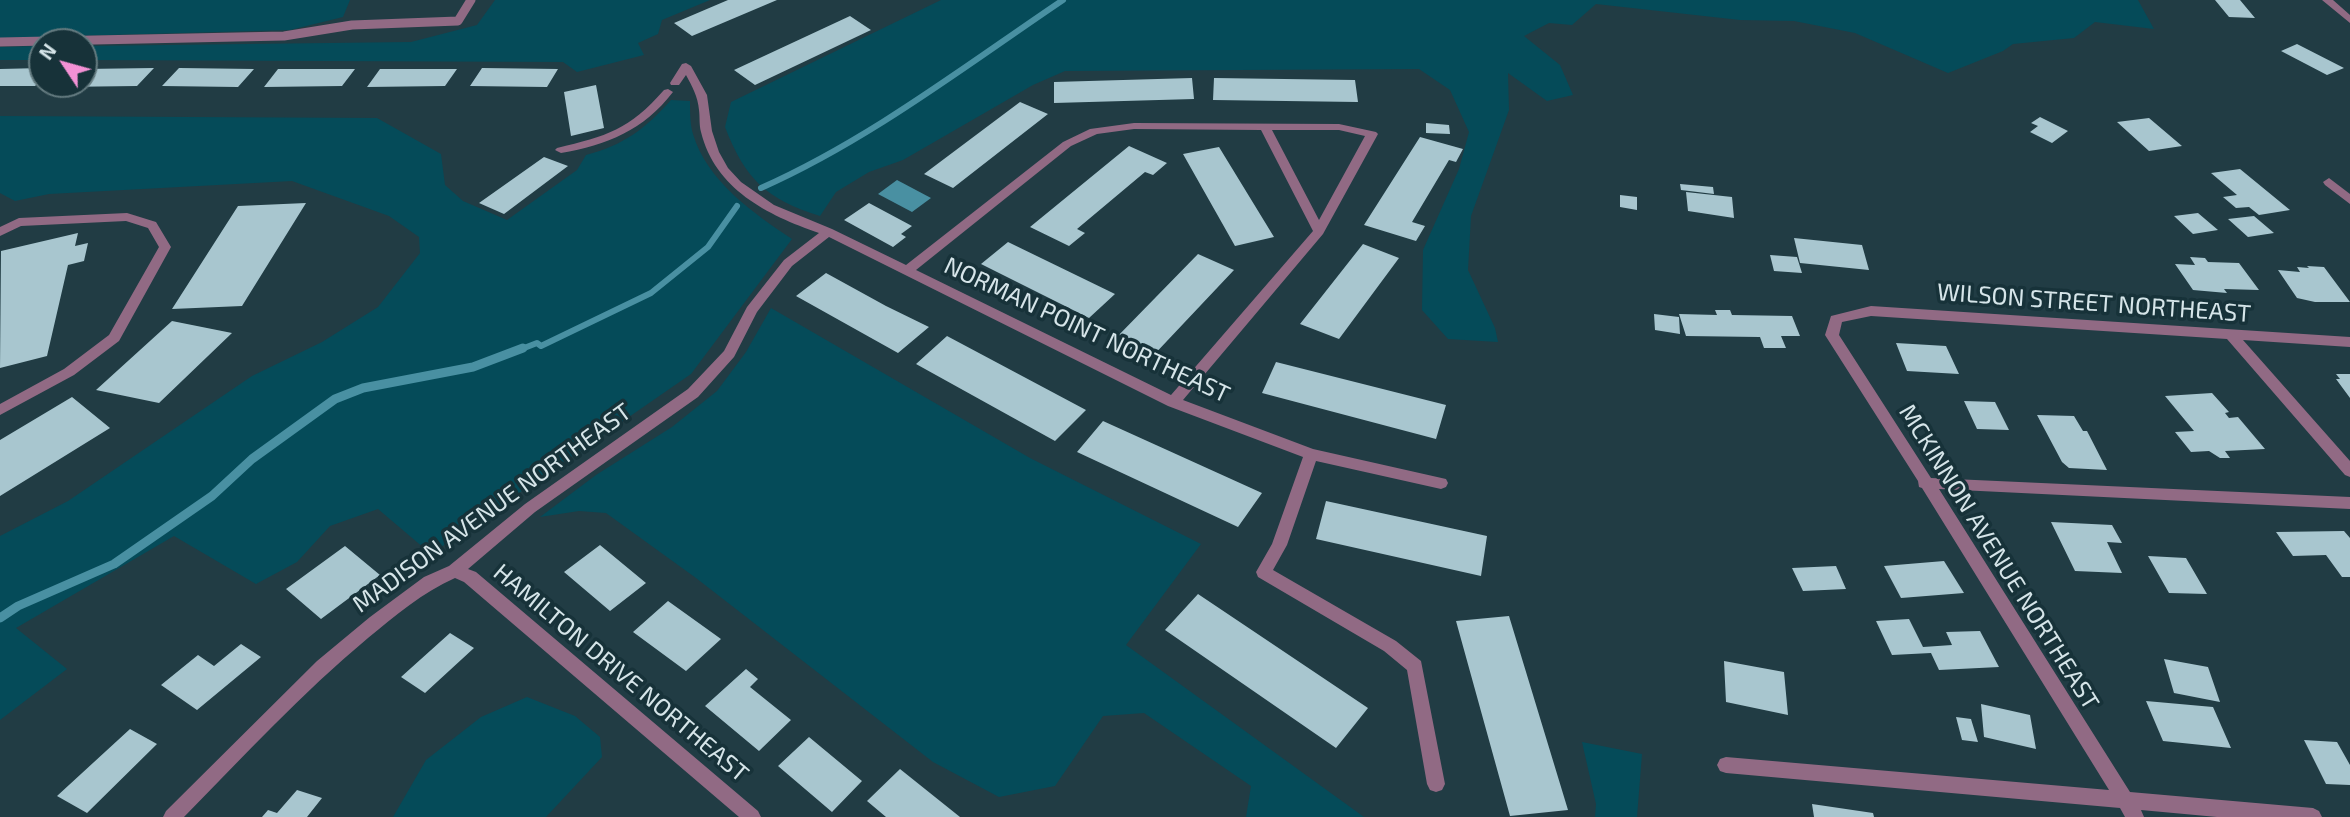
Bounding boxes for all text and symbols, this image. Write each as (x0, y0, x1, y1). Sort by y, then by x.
north arrow (28, 28, 98, 98)
text: N (34, 39, 61, 64)
street label: NORMAN POINT NORTHEAST (940, 251, 1234, 409)
street label: WILSON STREET NORTHEAST (1936, 278, 2252, 328)
street label: MADISON AVENUE NORTHEAST (347, 397, 637, 619)
street label: MCKINNON AVENUE NORTHEAST (1893, 399, 2105, 715)
street label: HAMILTON DRIVE NORTHEAST (488, 558, 754, 788)

